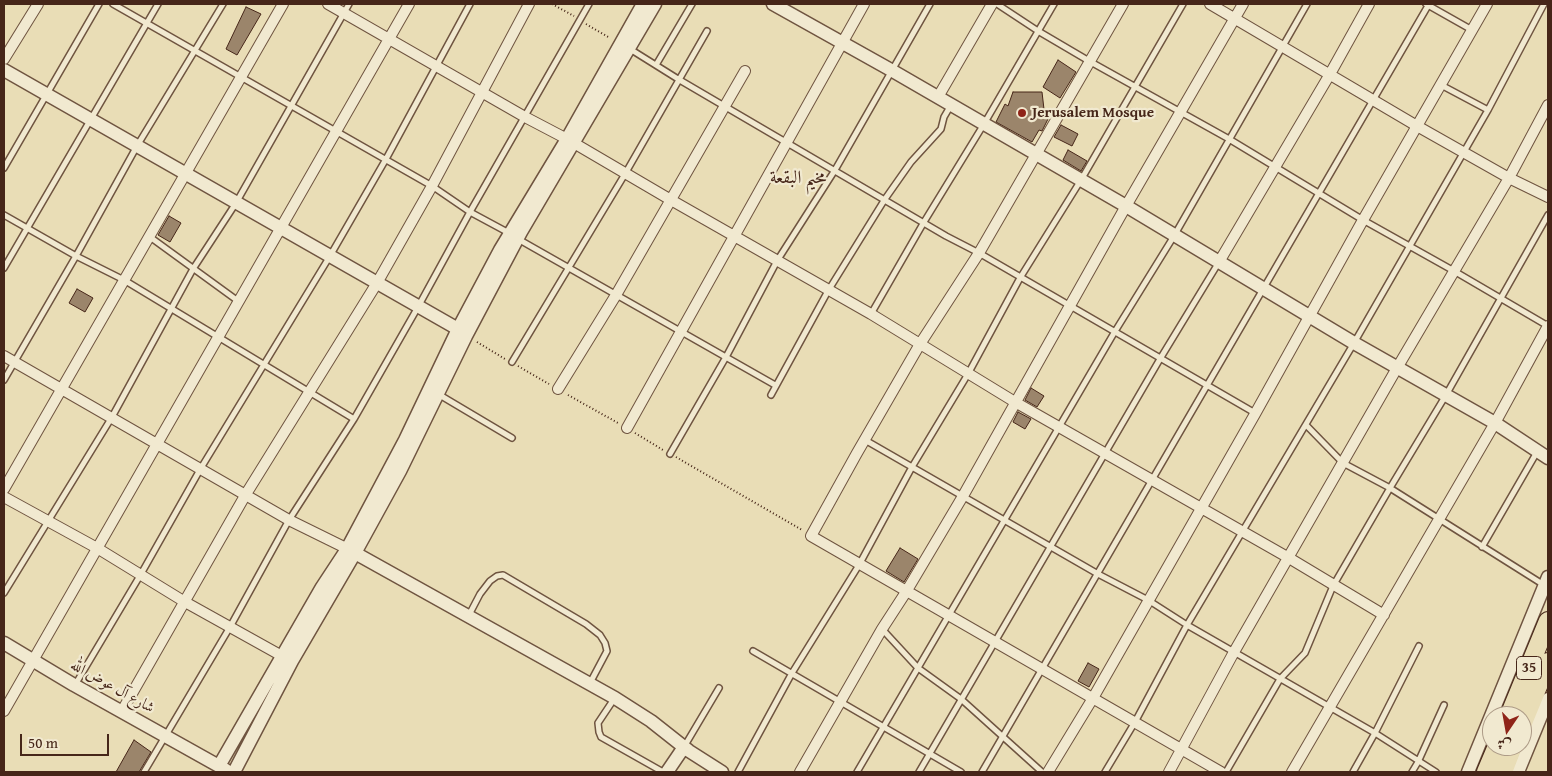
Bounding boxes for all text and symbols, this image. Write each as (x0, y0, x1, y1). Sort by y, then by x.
place label: Jerusalem Mosque (1032, 104, 1154, 122)
marker: Jerusalem Mosque (1016, 107, 1028, 119)
district label: مخيم البقعة (770, 167, 826, 189)
road number: 35 (1516, 656, 1542, 680)
street label: شارع آل عوض الله (67, 657, 157, 717)
north arrow (1482, 706, 1532, 756)
scale bar (22, 724, 111, 756)
text: 50 m (28, 732, 58, 753)
text: ش (1495, 733, 1513, 756)

